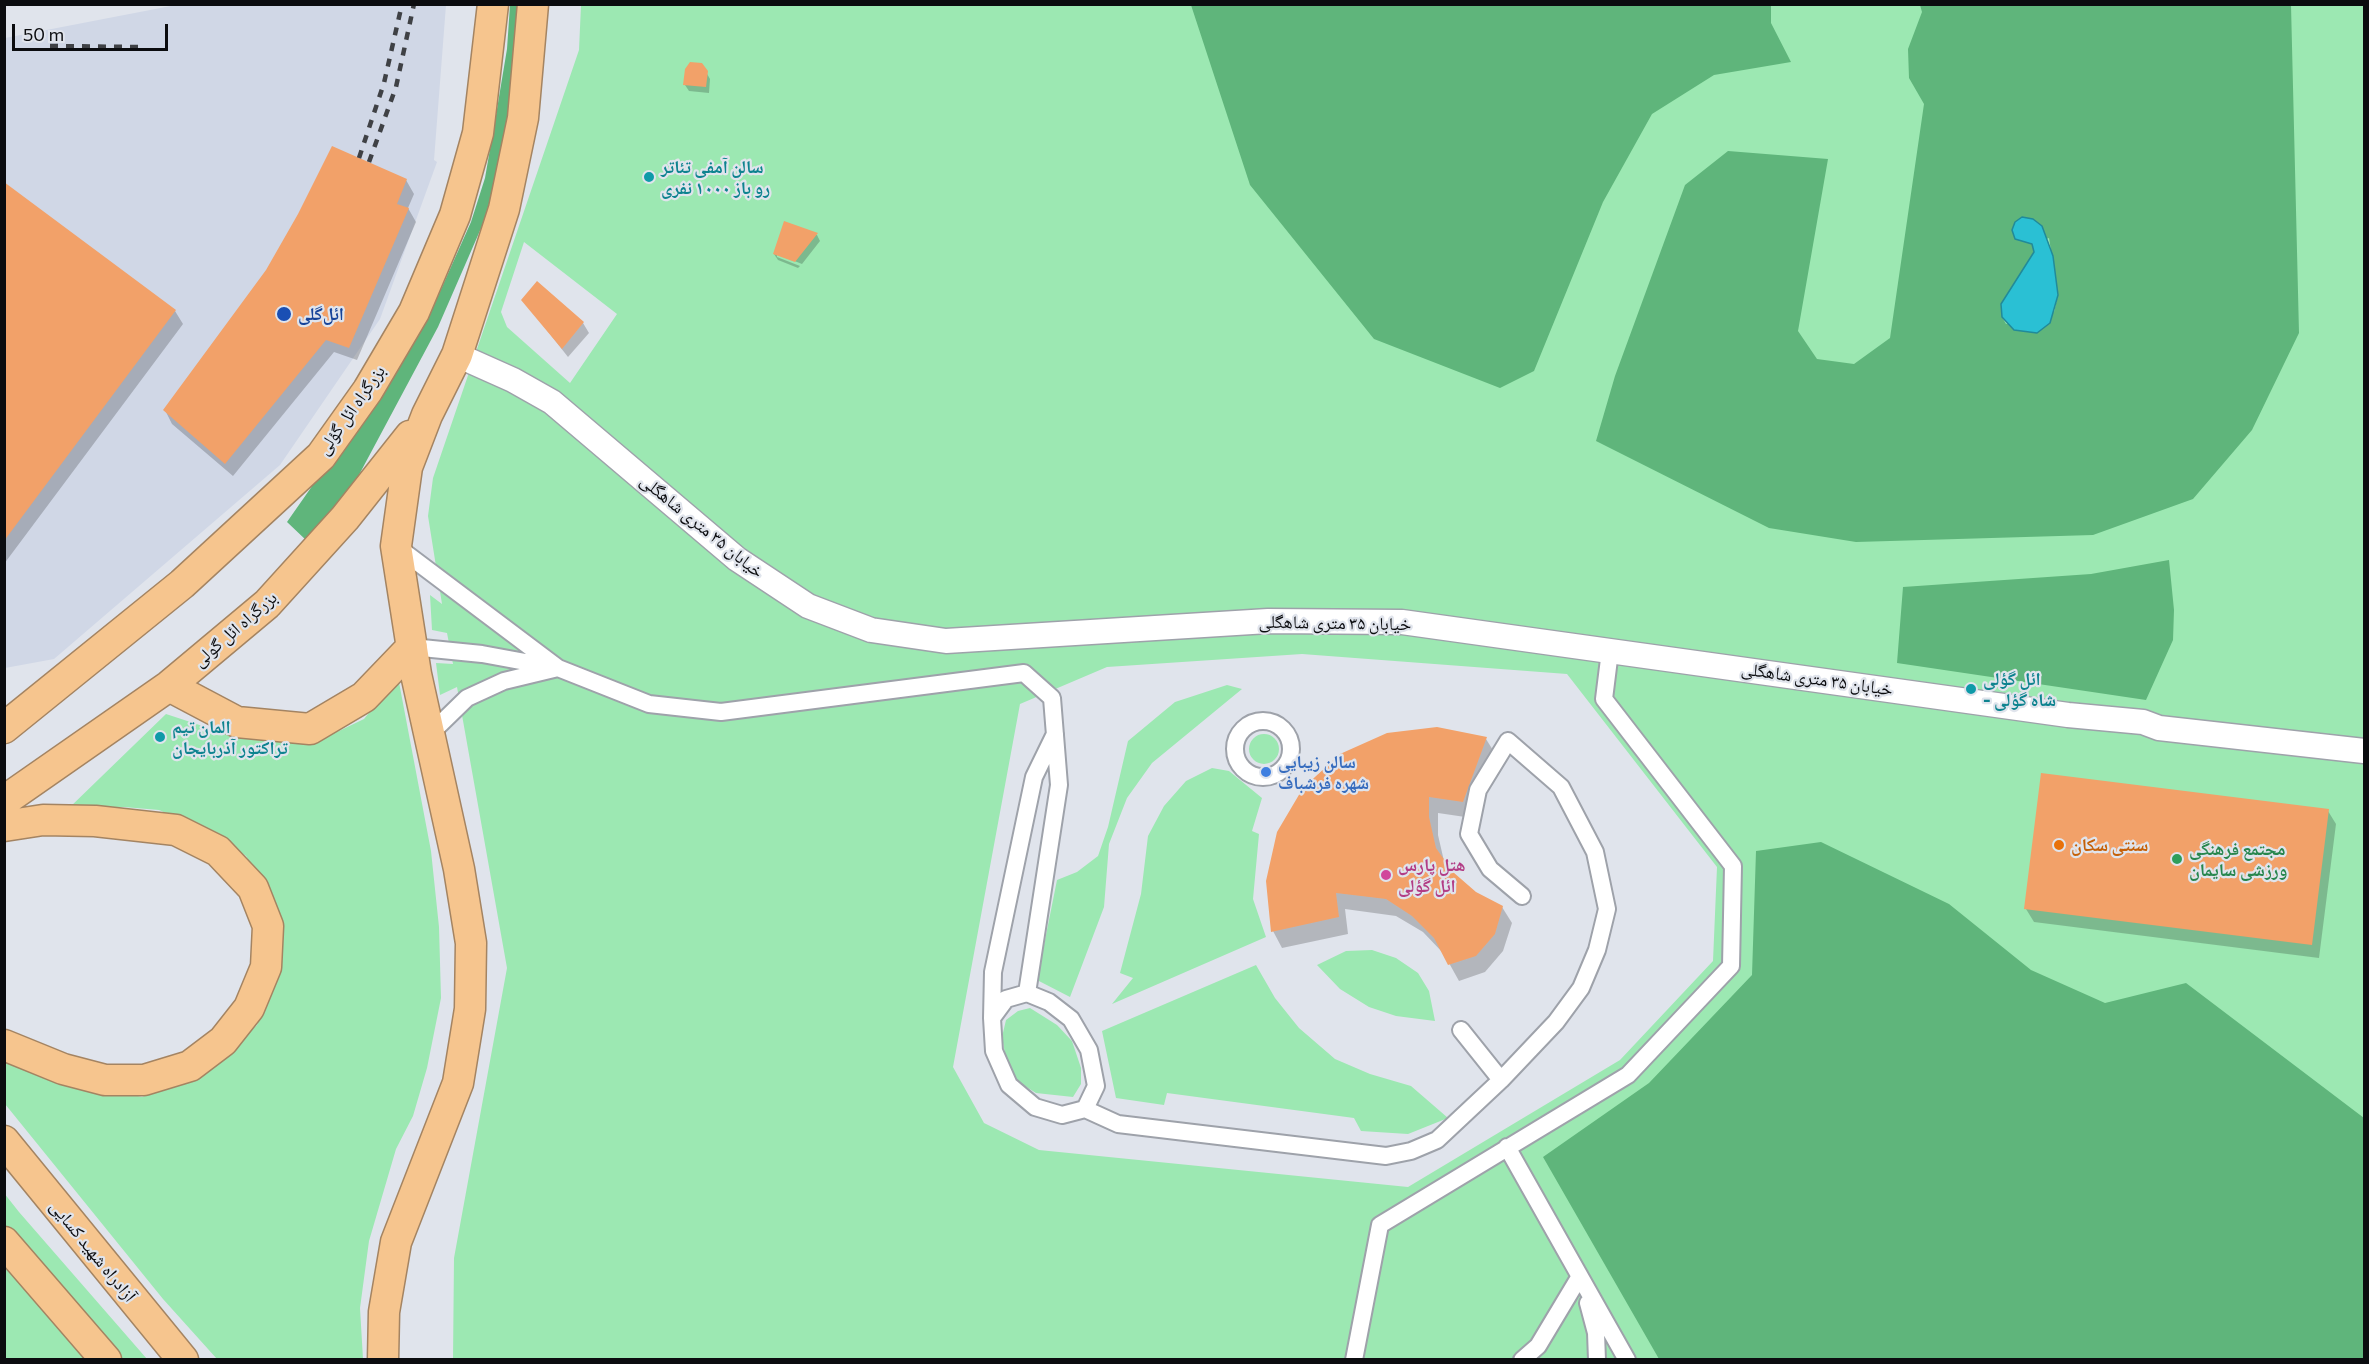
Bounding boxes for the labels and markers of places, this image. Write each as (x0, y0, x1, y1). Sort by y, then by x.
place label: سالن آمفی تئاتر رو باز ۱۰۰۰ نفری (661, 156, 770, 198)
marker: سالن آمفی تئاتر رو باز ۱۰۰۰ نفری (642, 170, 656, 184)
place label: ائل‌گلی (298, 303, 344, 325)
marker: ائل‌گلی (275, 305, 293, 323)
place label: ائل گؤلی - شاه گؤلی (1983, 668, 2056, 710)
marker: ائل گؤلی - شاه گؤلی (1964, 682, 1978, 696)
place label: المان تیم تراکتور آذربایجان (172, 716, 288, 758)
marker: المان تیم تراکتور آذربایجان (153, 730, 167, 744)
place label: سالن زیبایی شهره فرشباف (1278, 751, 1369, 794)
marker: سالن زیبایی شهره فرشباف (1259, 765, 1273, 779)
place label: سنتی سکان (2071, 834, 2148, 856)
marker: سنتی سکان (2052, 838, 2066, 852)
place label: مجتمع فرهنگی ورزشی سایمان (2189, 838, 2287, 880)
marker: مجتمع فرهنگی ورزشی سایمان (2170, 852, 2184, 866)
place label: هتل پارس ائل گؤلی (1398, 854, 1466, 896)
marker: هتل پارس ائل گؤلی (1379, 868, 1393, 882)

